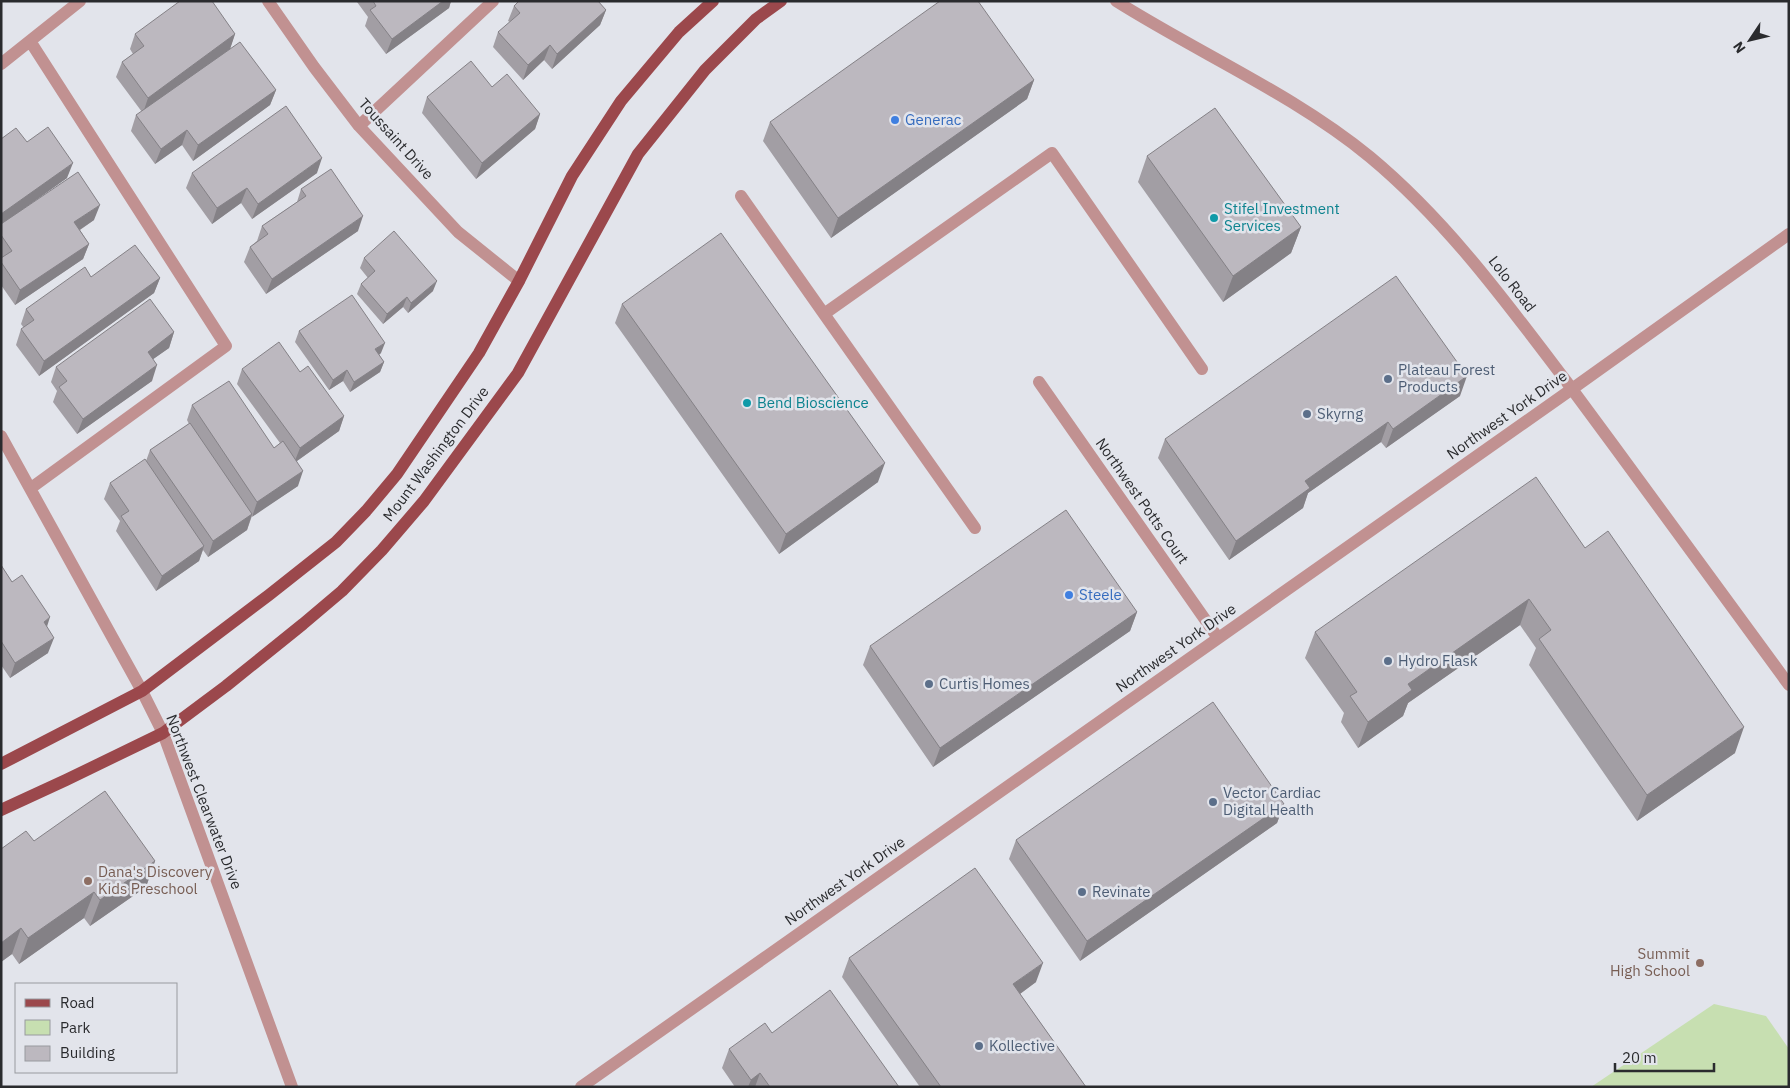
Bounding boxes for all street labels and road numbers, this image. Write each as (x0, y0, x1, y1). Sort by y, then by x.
street label: Toussaint Drive (355, 94, 438, 183)
street label: Lolo Road (1485, 252, 1540, 316)
street label: Northwest York Drive (1443, 366, 1570, 463)
street label: Mount Washington Drive (379, 382, 493, 525)
street label: Northwest Potts Court (1092, 434, 1193, 567)
street label: Northwest York Drive (1112, 599, 1239, 696)
street label: Northwest Clearwater Drive (162, 712, 247, 892)
street label: Northwest York Drive (781, 832, 908, 929)

